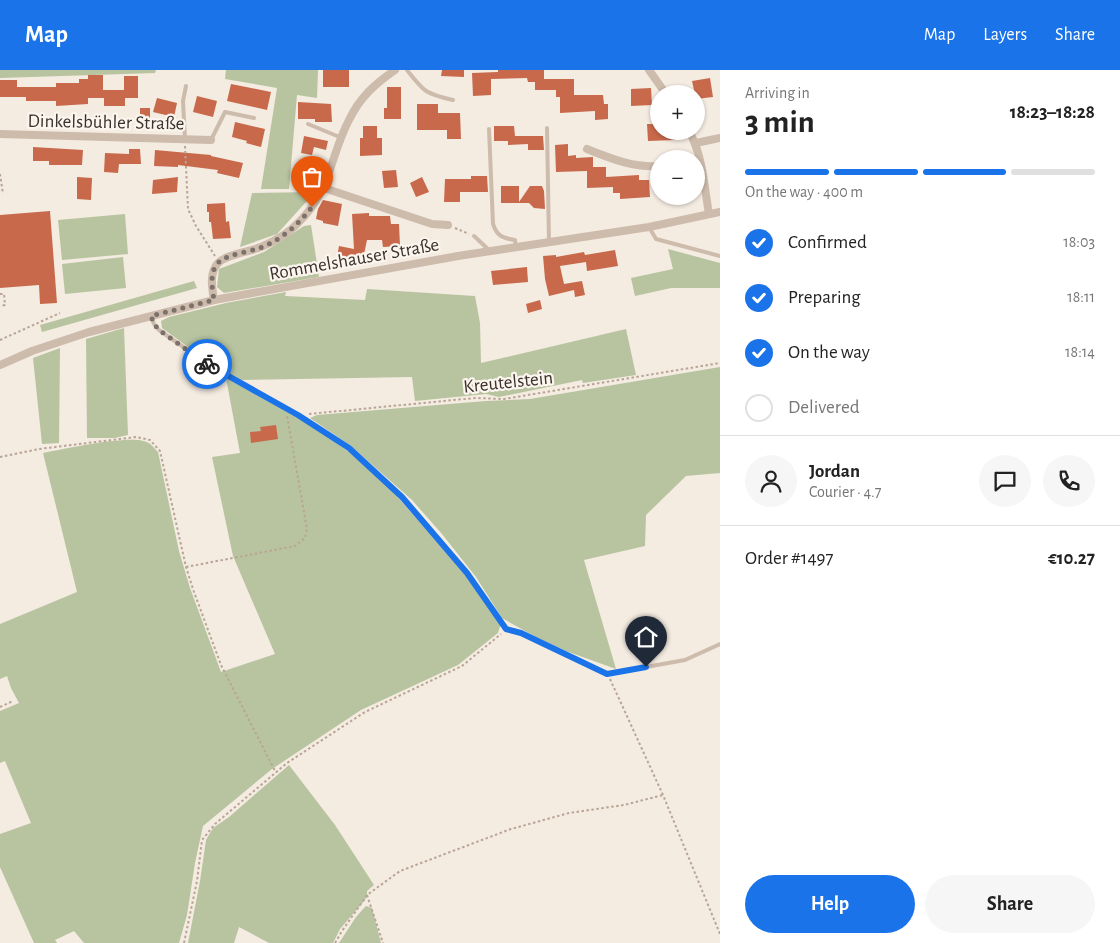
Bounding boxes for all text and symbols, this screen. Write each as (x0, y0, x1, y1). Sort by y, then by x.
text: Map (25, 23, 68, 47)
text: Map (924, 26, 955, 44)
text: Layers (983, 26, 1027, 44)
text: Share (1055, 26, 1095, 44)
map controls (650, 85, 705, 205)
button: + (650, 85, 705, 140)
text: Arriving in (745, 85, 810, 101)
text: 18:23–18:28 (1010, 103, 1095, 122)
text: 3 min (745, 106, 815, 138)
street label: Dinkelsbühler Straße (28, 112, 184, 133)
button: − (650, 150, 705, 205)
pin (291, 156, 333, 207)
icon: bag (298, 163, 326, 191)
text: On the way · 400 m (745, 184, 863, 200)
icon: check (745, 229, 773, 257)
text: Confirmed (788, 233, 867, 252)
text: 18:03 (1063, 234, 1095, 250)
street label: Rommelshauser Straße (268, 235, 441, 284)
icon: check (745, 284, 773, 312)
text: Preparing (788, 288, 861, 307)
text: 18:11 (1067, 289, 1095, 305)
courier (182, 339, 232, 389)
icon: check (745, 339, 773, 367)
text: On the way (788, 343, 870, 362)
text: 18:14 (1065, 344, 1095, 360)
icon: bike (193, 350, 221, 378)
street label: Kreutelstein (462, 368, 554, 397)
text: Delivered (788, 398, 860, 417)
button: person (745, 455, 797, 507)
button: chat (979, 455, 1031, 507)
button: phone (1043, 455, 1095, 507)
text: Jordan (809, 462, 860, 481)
text: Courier · 4.7 (809, 484, 881, 500)
text: Order #1497 (745, 549, 833, 568)
text: €10.27 (1048, 549, 1095, 568)
pin (625, 616, 667, 667)
icon: home (632, 623, 660, 651)
button: Help (745, 875, 915, 933)
button: Share (925, 875, 1095, 933)

